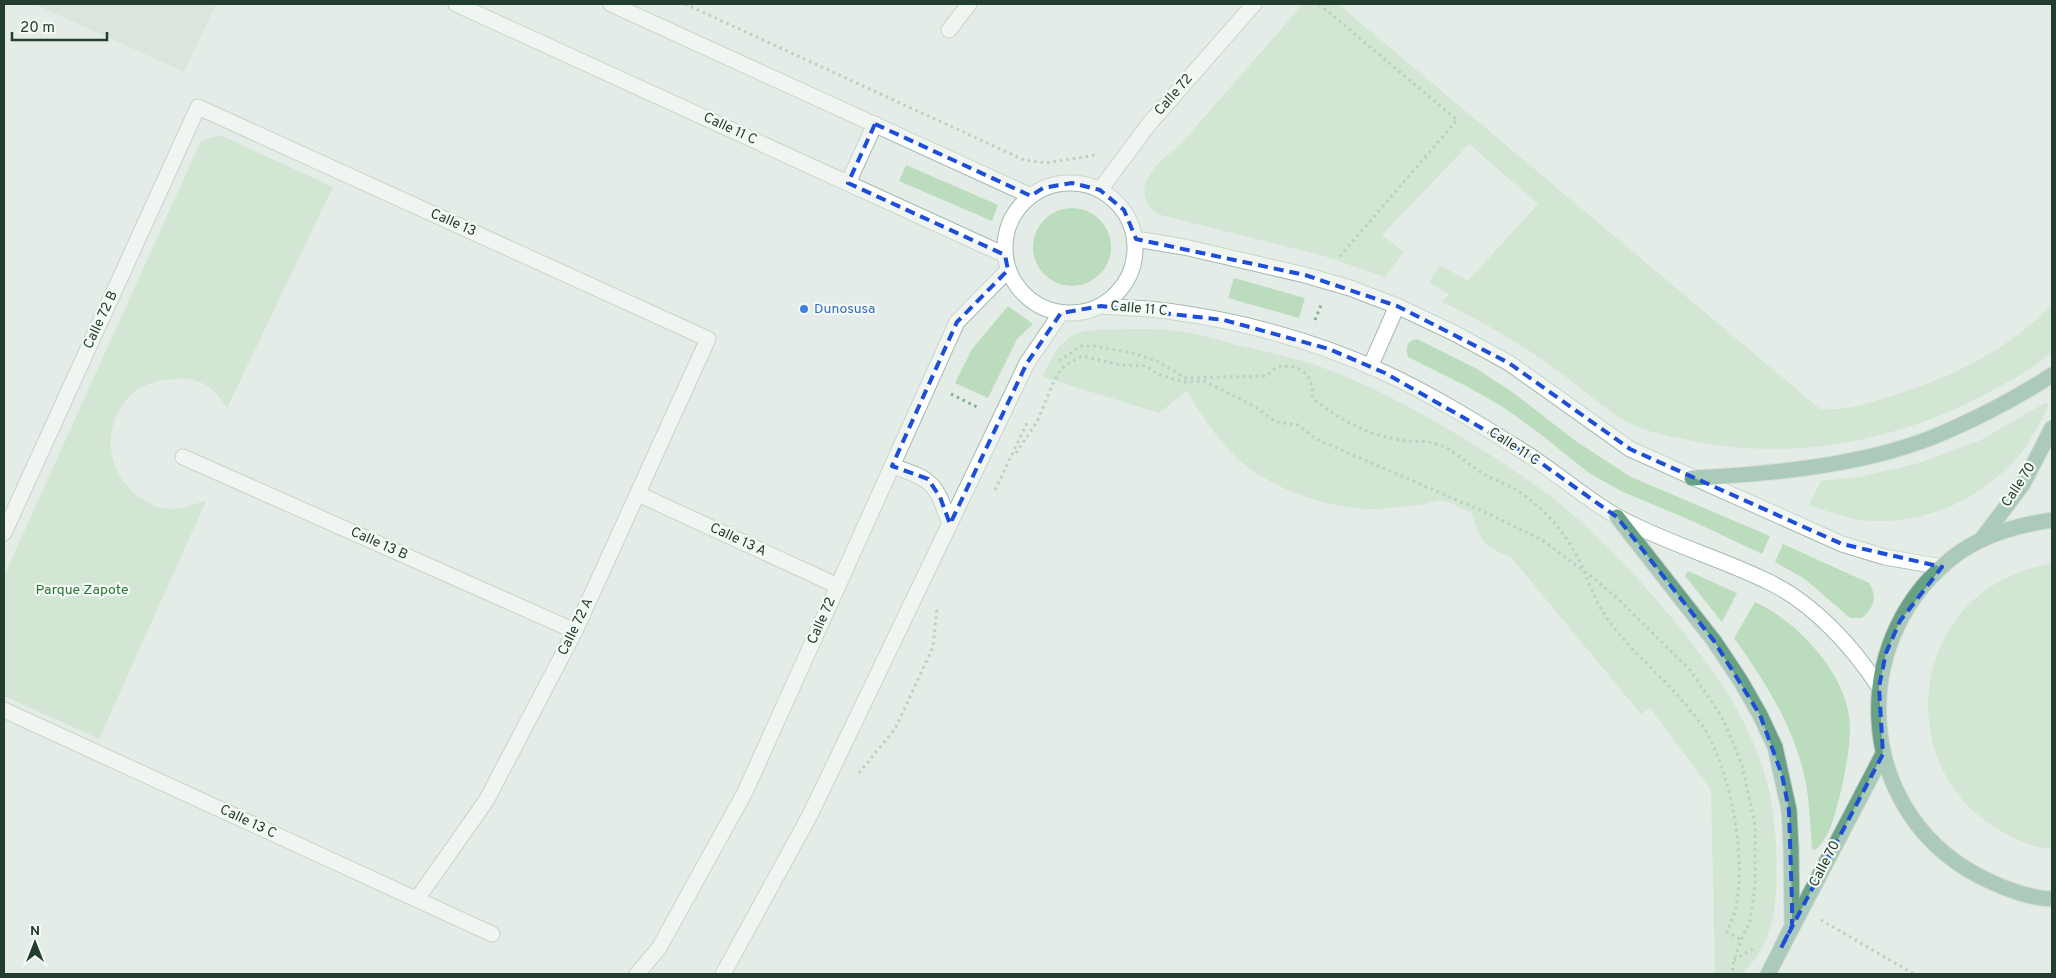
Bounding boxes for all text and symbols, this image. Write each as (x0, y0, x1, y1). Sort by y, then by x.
scale bar (12, 10, 108, 42)
text: 20 m (20, 19, 55, 38)
street label: Calle 72 (1151, 71, 1197, 119)
street label: Calle 11 C (700, 109, 760, 149)
street label: Calle 13 (428, 205, 478, 241)
street label: Calle 72 B (80, 288, 122, 352)
street label: Calle 11 C (1110, 298, 1168, 320)
place label: Dunosusa (814, 301, 875, 318)
marker: Dunosusa (798, 303, 810, 315)
street label: Calle 11 C (1485, 424, 1543, 470)
street label: Calle 70 (1998, 459, 2040, 511)
street label: Calle 13 A (707, 520, 769, 560)
street label: Calle 13 B (348, 524, 410, 564)
park label: Parque Zapote (36, 582, 128, 599)
street label: Calle 72 A (555, 595, 597, 659)
street label: Calle 72 (804, 595, 840, 647)
street label: Calle 13 C (217, 801, 279, 843)
street label: Calle 70 (1806, 838, 1844, 890)
north arrow (10, 918, 60, 968)
text: N (30, 923, 40, 940)

